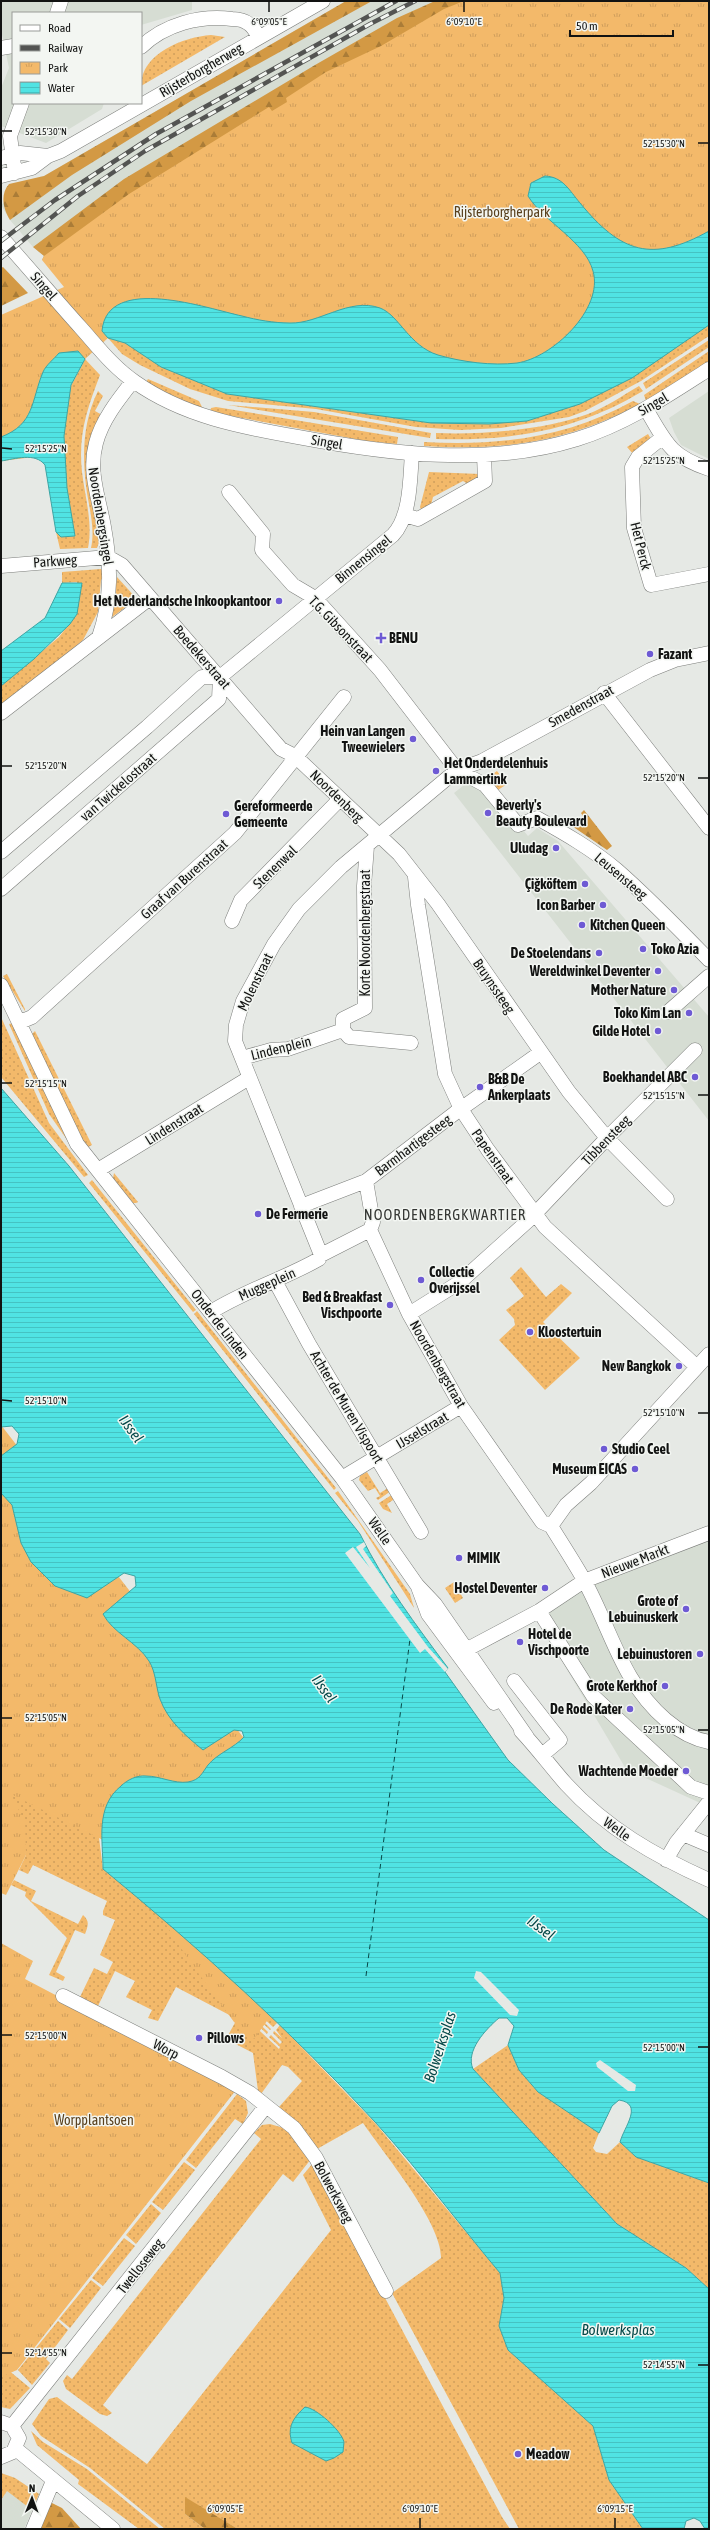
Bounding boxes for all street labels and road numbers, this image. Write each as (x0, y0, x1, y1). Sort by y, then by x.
street label: Rijsterborgherweg (156, 40, 246, 100)
street label: Singel (28, 269, 61, 303)
street label: Singel (635, 389, 671, 419)
street label: Singel (310, 431, 344, 453)
street label: Noordenbergsingel (85, 466, 117, 566)
street label: Het Perck (627, 520, 655, 572)
street label: Binnensingel (332, 531, 394, 586)
street label: Parkweg (33, 551, 77, 571)
street label: T.G. Gibsonstraat (306, 593, 376, 665)
street label: Boedekerstraat (170, 622, 234, 692)
street label: Smedenstraat (546, 682, 616, 730)
street label: van Twickelostraat (77, 750, 159, 824)
street label: Noordenberg (307, 767, 367, 825)
street label: Graaf van Burenstraat (137, 836, 231, 922)
street label: Stenenwal (250, 842, 300, 892)
street label: Leusensteeg (591, 849, 651, 903)
street label: Korte Noordenbergstraat (357, 869, 373, 997)
street label: Molenstraat (234, 950, 276, 1014)
street label: Bruynssteeg (470, 956, 518, 1016)
street label: Lindenplein (249, 1033, 313, 1063)
street label: Lindenstraat (142, 1100, 206, 1148)
street label: Barmhartigesteeg (372, 1111, 454, 1179)
street label: Tibbensteeg (578, 1112, 634, 1168)
street label: Papenstraat (468, 1126, 518, 1186)
street label: Muggeplein (236, 1264, 298, 1304)
street label: Onder de Linden (188, 1286, 252, 1362)
street label: Noordenbergstraat (407, 1318, 469, 1410)
street label: Achter de Muren Vispoort (307, 1348, 387, 1466)
street label: IJsselstraat (393, 1408, 451, 1452)
street label: Welle (365, 1514, 395, 1548)
street label: Nieuwe Markt (599, 1541, 671, 1581)
street label: Welle (600, 1814, 634, 1844)
street label: Worp (150, 2036, 182, 2062)
street label: Bolwerksweg (311, 2159, 357, 2225)
street label: Twelloseweg (113, 2235, 167, 2297)

